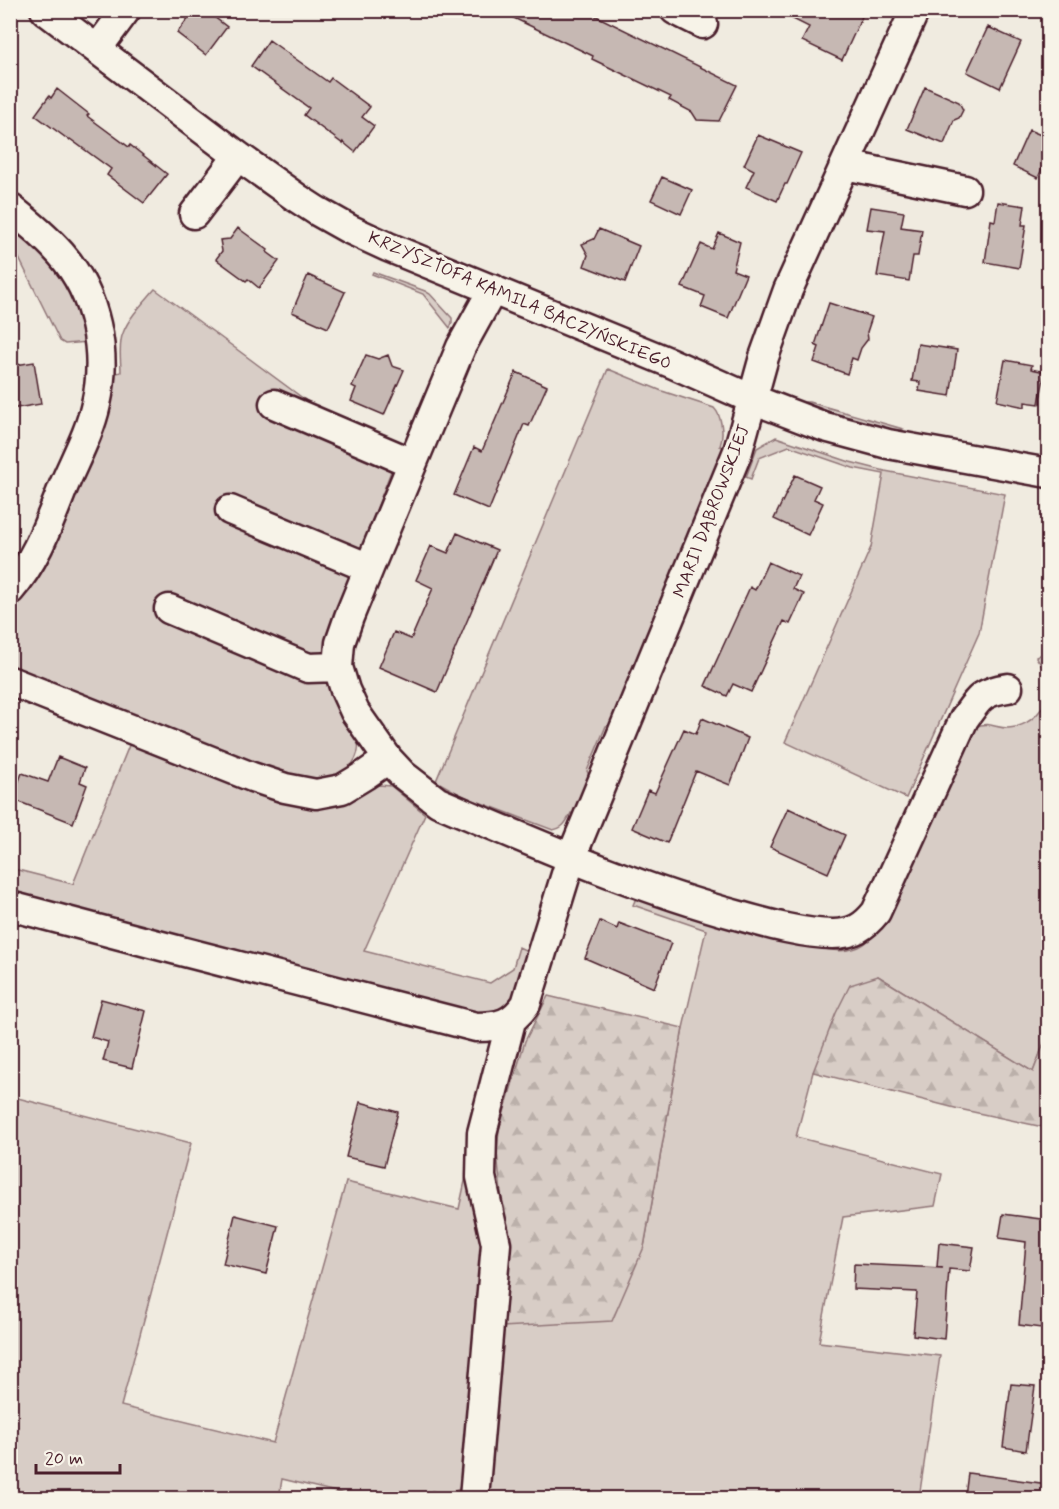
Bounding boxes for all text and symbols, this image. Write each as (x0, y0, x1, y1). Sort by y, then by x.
street label: KRZYSZTOFA KAMILA BACZYŃSKIEGO (364, 226, 675, 376)
street label: MARII DĄBROWSKIEJ (668, 421, 756, 602)
scale bar (36, 1437, 120, 1475)
text: 20 m (45, 1447, 83, 1471)

